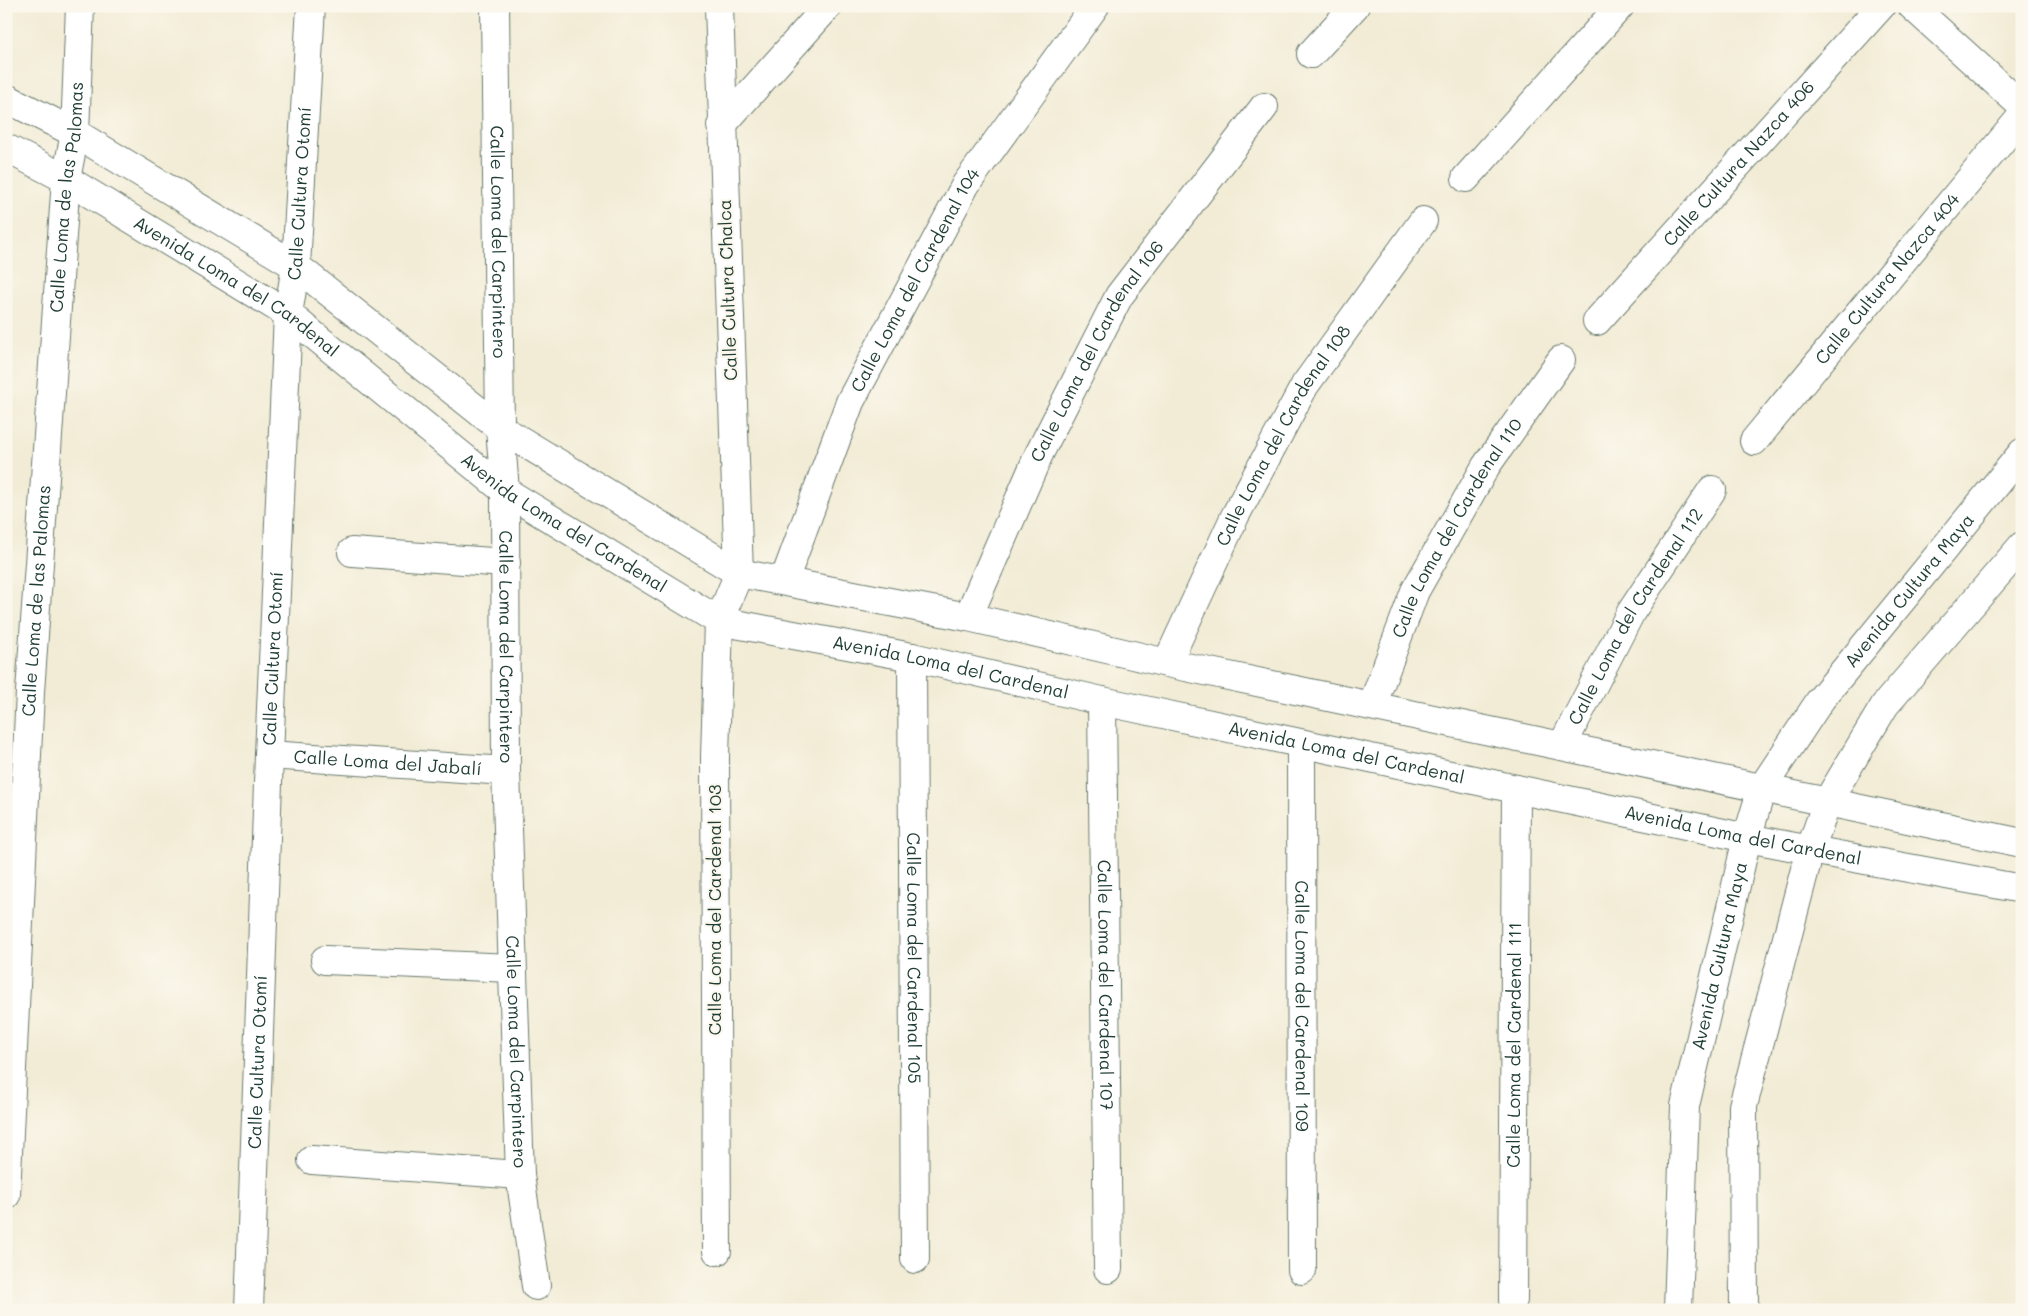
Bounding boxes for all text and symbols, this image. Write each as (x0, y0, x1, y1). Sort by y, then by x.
street label: Calle Cultura Nazca 406 (1657, 75, 1819, 251)
street label: Calle Loma de las Palomas (44, 81, 88, 313)
street label: Calle Cultura Otomí (281, 106, 316, 282)
street label: Calle Loma del Carpintero (485, 125, 512, 359)
street label: Calle Loma del Cardenal 104 (844, 162, 985, 396)
street label: Calle Cultura Nazca 404 (1809, 187, 1965, 369)
street label: Calle Cultura Chalca (712, 199, 742, 381)
street label: Avenida Loma del Cardenal (129, 210, 344, 362)
street label: Calle Loma del Cardenal 106 (1024, 235, 1168, 465)
street label: Calle Loma del Cardenal 108 (1210, 319, 1356, 549)
street label: Calle Loma del Cardenal 110 (1386, 413, 1527, 641)
street label: Avenida Loma del Cardenal (456, 447, 672, 598)
street label: Calle Loma de las Palomas (16, 484, 55, 717)
street label: Calle Loma del Cardenal 112 (1562, 503, 1708, 729)
street label: Avenida Cultura Maya (1838, 508, 1979, 672)
street label: Calle Loma del Carpintero (494, 530, 519, 764)
street label: Calle Cultura Otomí (256, 571, 288, 746)
street label: Avenida Loma del Cardenal (831, 629, 1071, 704)
street label: Avenida Loma del Cardenal (1226, 715, 1467, 789)
street label: Calle Loma del Jabalí (293, 744, 483, 780)
street label: Calle Loma del Cardenal 103 (702, 784, 726, 1036)
street label: Avenida Loma del Cardenal (1622, 799, 1863, 870)
street label: Calle Loma del Cardenal 105 (902, 832, 927, 1084)
street label: Calle Loma del Cardenal 107 (1093, 859, 1119, 1110)
street label: Avenida Cultura Maya (1685, 859, 1752, 1052)
street label: Calle Loma del Cardenal 109 (1290, 880, 1315, 1132)
street label: Calle Loma del Cardenal 111 (1501, 922, 1526, 1168)
street label: Calle Loma del Carpintero (501, 935, 533, 1169)
street label: Calle Cultura Otomí (242, 975, 272, 1150)

